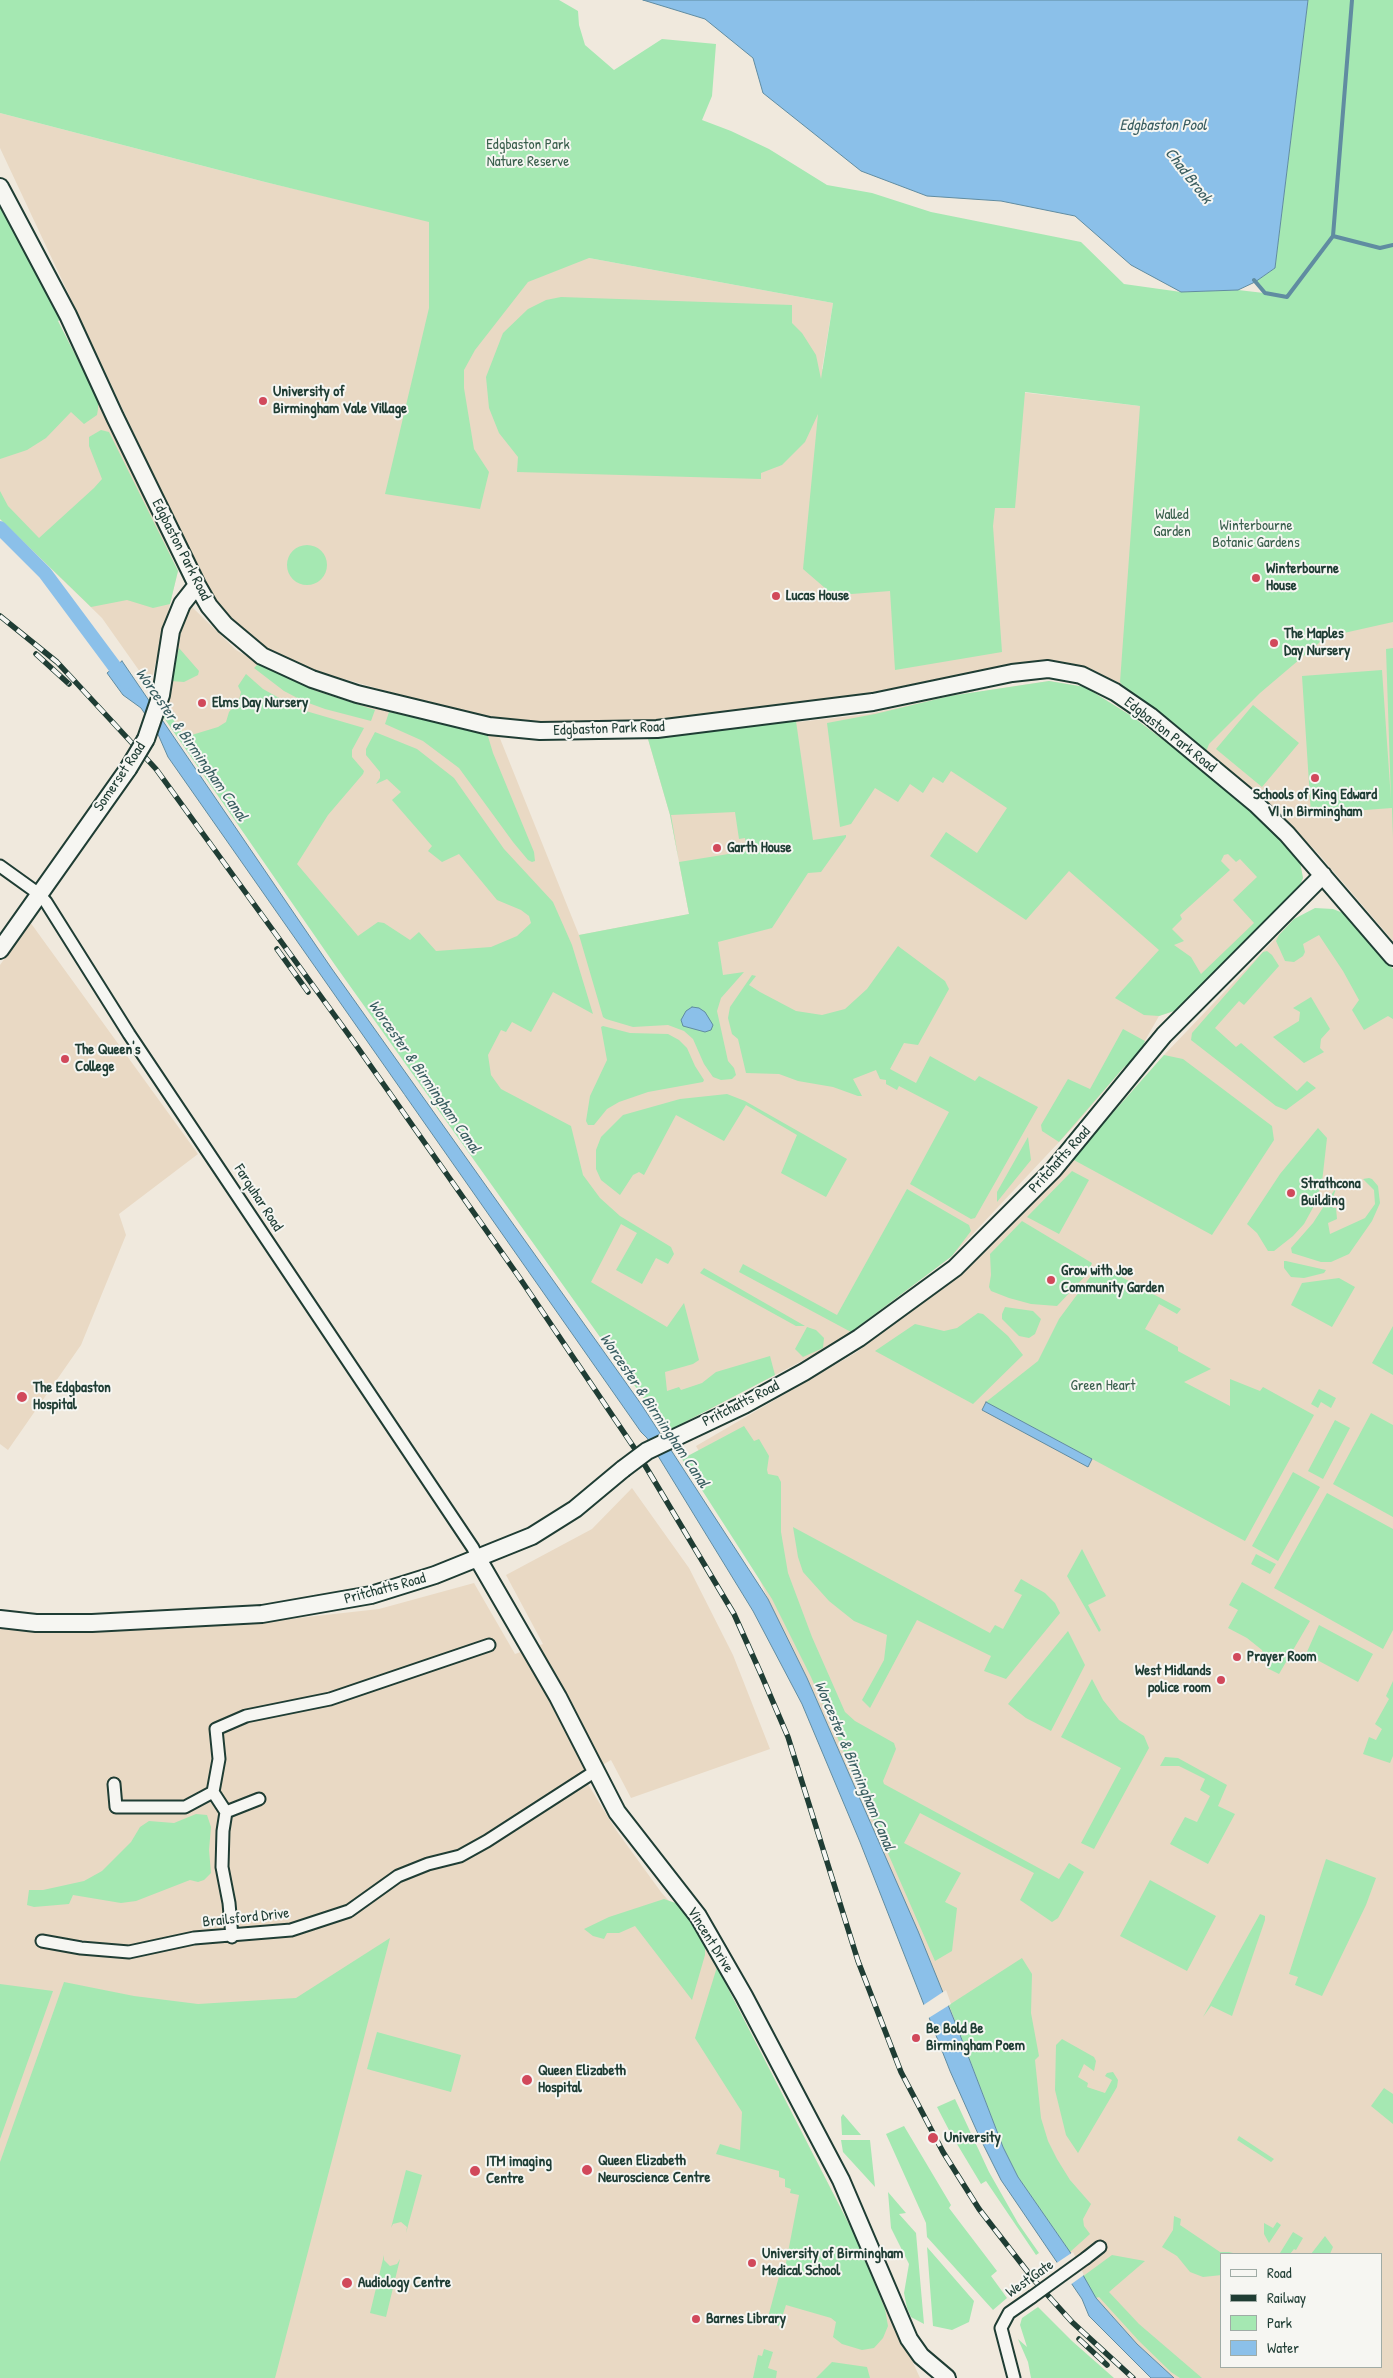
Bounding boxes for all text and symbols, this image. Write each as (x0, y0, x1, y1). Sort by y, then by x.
water label: Edgbaston Pool (1119, 116, 1207, 136)
park label: Edgbaston Park Nature Reserve (486, 136, 570, 171)
water label: Chad Brook (1160, 144, 1216, 208)
place label: University of Birmingham Vale Village (273, 383, 407, 418)
marker: University of Birmingham Vale Village (257, 395, 269, 407)
street label: Edgbaston Park Road (148, 496, 214, 604)
park label: Walled Garden (1153, 506, 1191, 541)
park label: Winterbourne Botanic Gardens (1212, 517, 1300, 552)
place label: Winterbourne House (1266, 560, 1339, 595)
marker: Winterbourne House (1250, 572, 1262, 584)
place label: Lucas House (786, 587, 849, 605)
marker: Lucas House (770, 590, 782, 602)
place label: The Maples Day Nursery (1284, 625, 1350, 660)
marker: The Maples Day Nursery (1268, 637, 1280, 649)
water label: Worcester & Birmingham Canal (131, 665, 251, 825)
place label: Elms Day Nursery (212, 694, 308, 712)
street label: Edgbaston Park Road (1121, 694, 1219, 776)
marker: Elms Day Nursery (196, 697, 208, 709)
street label: Edgbaston Park Road (553, 718, 665, 740)
street label: Somerset Road (90, 739, 150, 815)
marker: Schools of King Edward VI in Birmingham (1309, 772, 1321, 784)
place label: Schools of King Edward VI in Birmingham (1253, 786, 1377, 821)
place label: Garth House (727, 839, 792, 857)
marker: Garth House (711, 842, 723, 854)
water label: Worcester & Birmingham Canal (364, 997, 484, 1157)
place label: The Queen's College (75, 1041, 141, 1076)
marker: The Queen's College (59, 1053, 71, 1065)
street label: Pritchatts Road (1025, 1123, 1095, 1197)
street label: Farquhar Road (230, 1161, 286, 1235)
place label: Strathcona Building (1301, 1175, 1361, 1210)
marker: Strathcona Building (1285, 1187, 1297, 1199)
place label: Grow with Joe Community Garden (1061, 1262, 1164, 1297)
marker: Grow with Joe Community Garden (1045, 1274, 1057, 1286)
water label: Worcester & Birmingham Canal (595, 1330, 713, 1492)
street label: Pritchatts Road (700, 1377, 782, 1431)
park label: Green Heart (1071, 1377, 1135, 1395)
place label: The Edgbaston Hospital (33, 1379, 111, 1414)
marker: The Edgbaston Hospital (15, 1390, 29, 1404)
street label: Pritchatts Road (342, 1569, 428, 1609)
place label: Prayer Room (1247, 1648, 1317, 1666)
marker: Prayer Room (1231, 1651, 1243, 1663)
place label: West Midlands police room (1135, 1662, 1211, 1697)
marker: West Midlands police room (1215, 1674, 1227, 1686)
water label: Worcester & Birmingham Canal (810, 1678, 898, 1854)
street label: Brailsford Drive (202, 1904, 290, 1932)
street label: Vincent Drive (683, 1904, 737, 1976)
place label: Be Bold Be Birmingham Poem (926, 2020, 1025, 2055)
marker: Be Bold Be Birmingham Poem (910, 2032, 922, 2044)
place label: Queen Elizabeth Hospital (538, 2062, 626, 2097)
marker: Queen Elizabeth Hospital (520, 2073, 534, 2087)
place label: University (944, 2129, 1001, 2147)
marker: University (926, 2131, 940, 2145)
place label: Queen Elizabeth Neuroscience Centre (598, 2152, 711, 2187)
place label: ITM imaging Centre (486, 2153, 552, 2188)
marker: Queen Elizabeth Neuroscience Centre (580, 2163, 594, 2177)
marker: ITM imaging Centre (468, 2164, 482, 2178)
place label: University of Birmingham Medical School (762, 2245, 903, 2280)
legend (1220, 2253, 1383, 2368)
street label: West Gate (1003, 2256, 1057, 2302)
marker: University of Birmingham Medical School (746, 2257, 758, 2269)
text: Road (1267, 2262, 1292, 2283)
place label: Audiology Centre (358, 2274, 451, 2292)
marker: Audiology Centre (340, 2276, 354, 2290)
text: Railway (1267, 2287, 1306, 2308)
place label: Barnes Library (706, 2310, 786, 2328)
text: Park (1267, 2312, 1292, 2333)
marker: Barnes Library (690, 2313, 702, 2325)
text: Water (1267, 2337, 1299, 2358)

